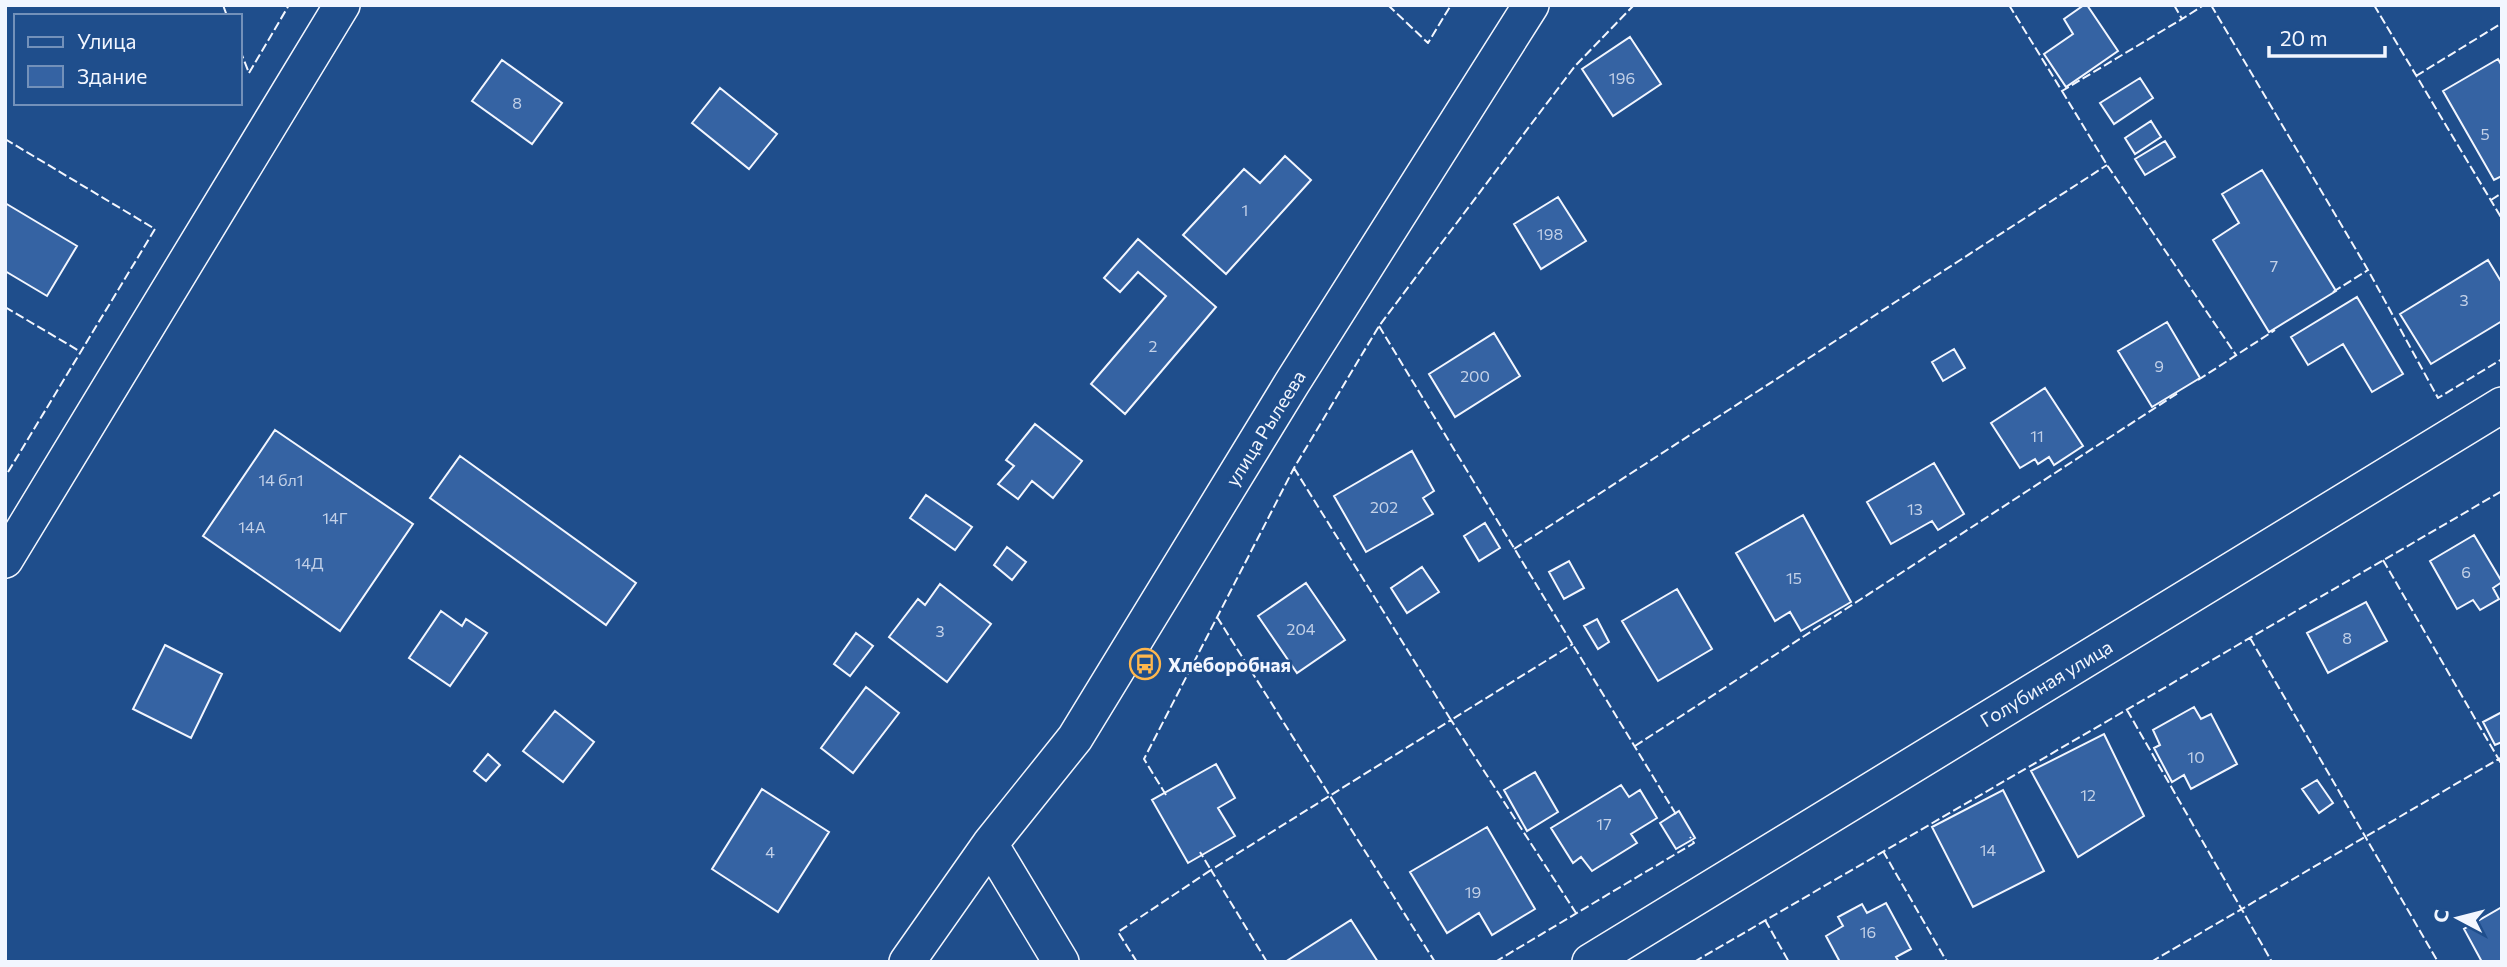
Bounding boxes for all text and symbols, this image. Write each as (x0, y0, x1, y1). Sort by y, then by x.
legend (14, 14, 242, 105)
scale bar (2269, 14, 2384, 58)
text: 20 m (2280, 25, 2328, 50)
text: Улица (77, 28, 136, 53)
text: Здание (77, 63, 147, 88)
house number: 196 (1609, 68, 1635, 87)
house number: 8 (512, 93, 522, 112)
house number: 5 (2480, 124, 2490, 143)
house number: 1 (1242, 200, 1248, 219)
house number: 198 (1537, 224, 1563, 243)
house number: 7 (2270, 256, 2278, 275)
house number: 3 (2459, 290, 2469, 309)
house number: 2 (1149, 336, 1158, 355)
house number: 9 (2154, 356, 2164, 375)
street label: улица Рылеева (1220, 366, 1310, 490)
house number: 200 (1460, 366, 1490, 385)
house number: 11 (2030, 426, 2044, 445)
house number: 14 бл1 (258, 470, 304, 489)
house number: 202 (1370, 497, 1398, 516)
house number: 13 (1907, 499, 1923, 518)
house number: 14Г (322, 508, 348, 527)
house number: 14А (238, 517, 266, 536)
house number: 14Д (295, 553, 324, 572)
house number: 6 (2461, 562, 2471, 581)
house number: 15 (1786, 568, 1802, 587)
house number: 204 (1287, 619, 1316, 638)
house number: 3 (935, 621, 945, 640)
house number: 8 (2342, 628, 2352, 647)
street label: Голубиная улица (1976, 635, 2116, 731)
bus stop icon: Хлеборобная (1128, 647, 1162, 681)
place label: Хлеборобная (1168, 653, 1291, 676)
house number: 10 (2187, 747, 2205, 766)
house number: 12 (2080, 785, 2096, 804)
house number: 17 (1596, 814, 1612, 833)
house number: 14 (1980, 840, 1997, 859)
house number: 4 (765, 842, 775, 861)
house number: 19 (1465, 882, 1481, 901)
north arrow (2423, 883, 2493, 953)
text: С (2428, 908, 2453, 924)
house number: 16 (1860, 922, 1876, 941)

